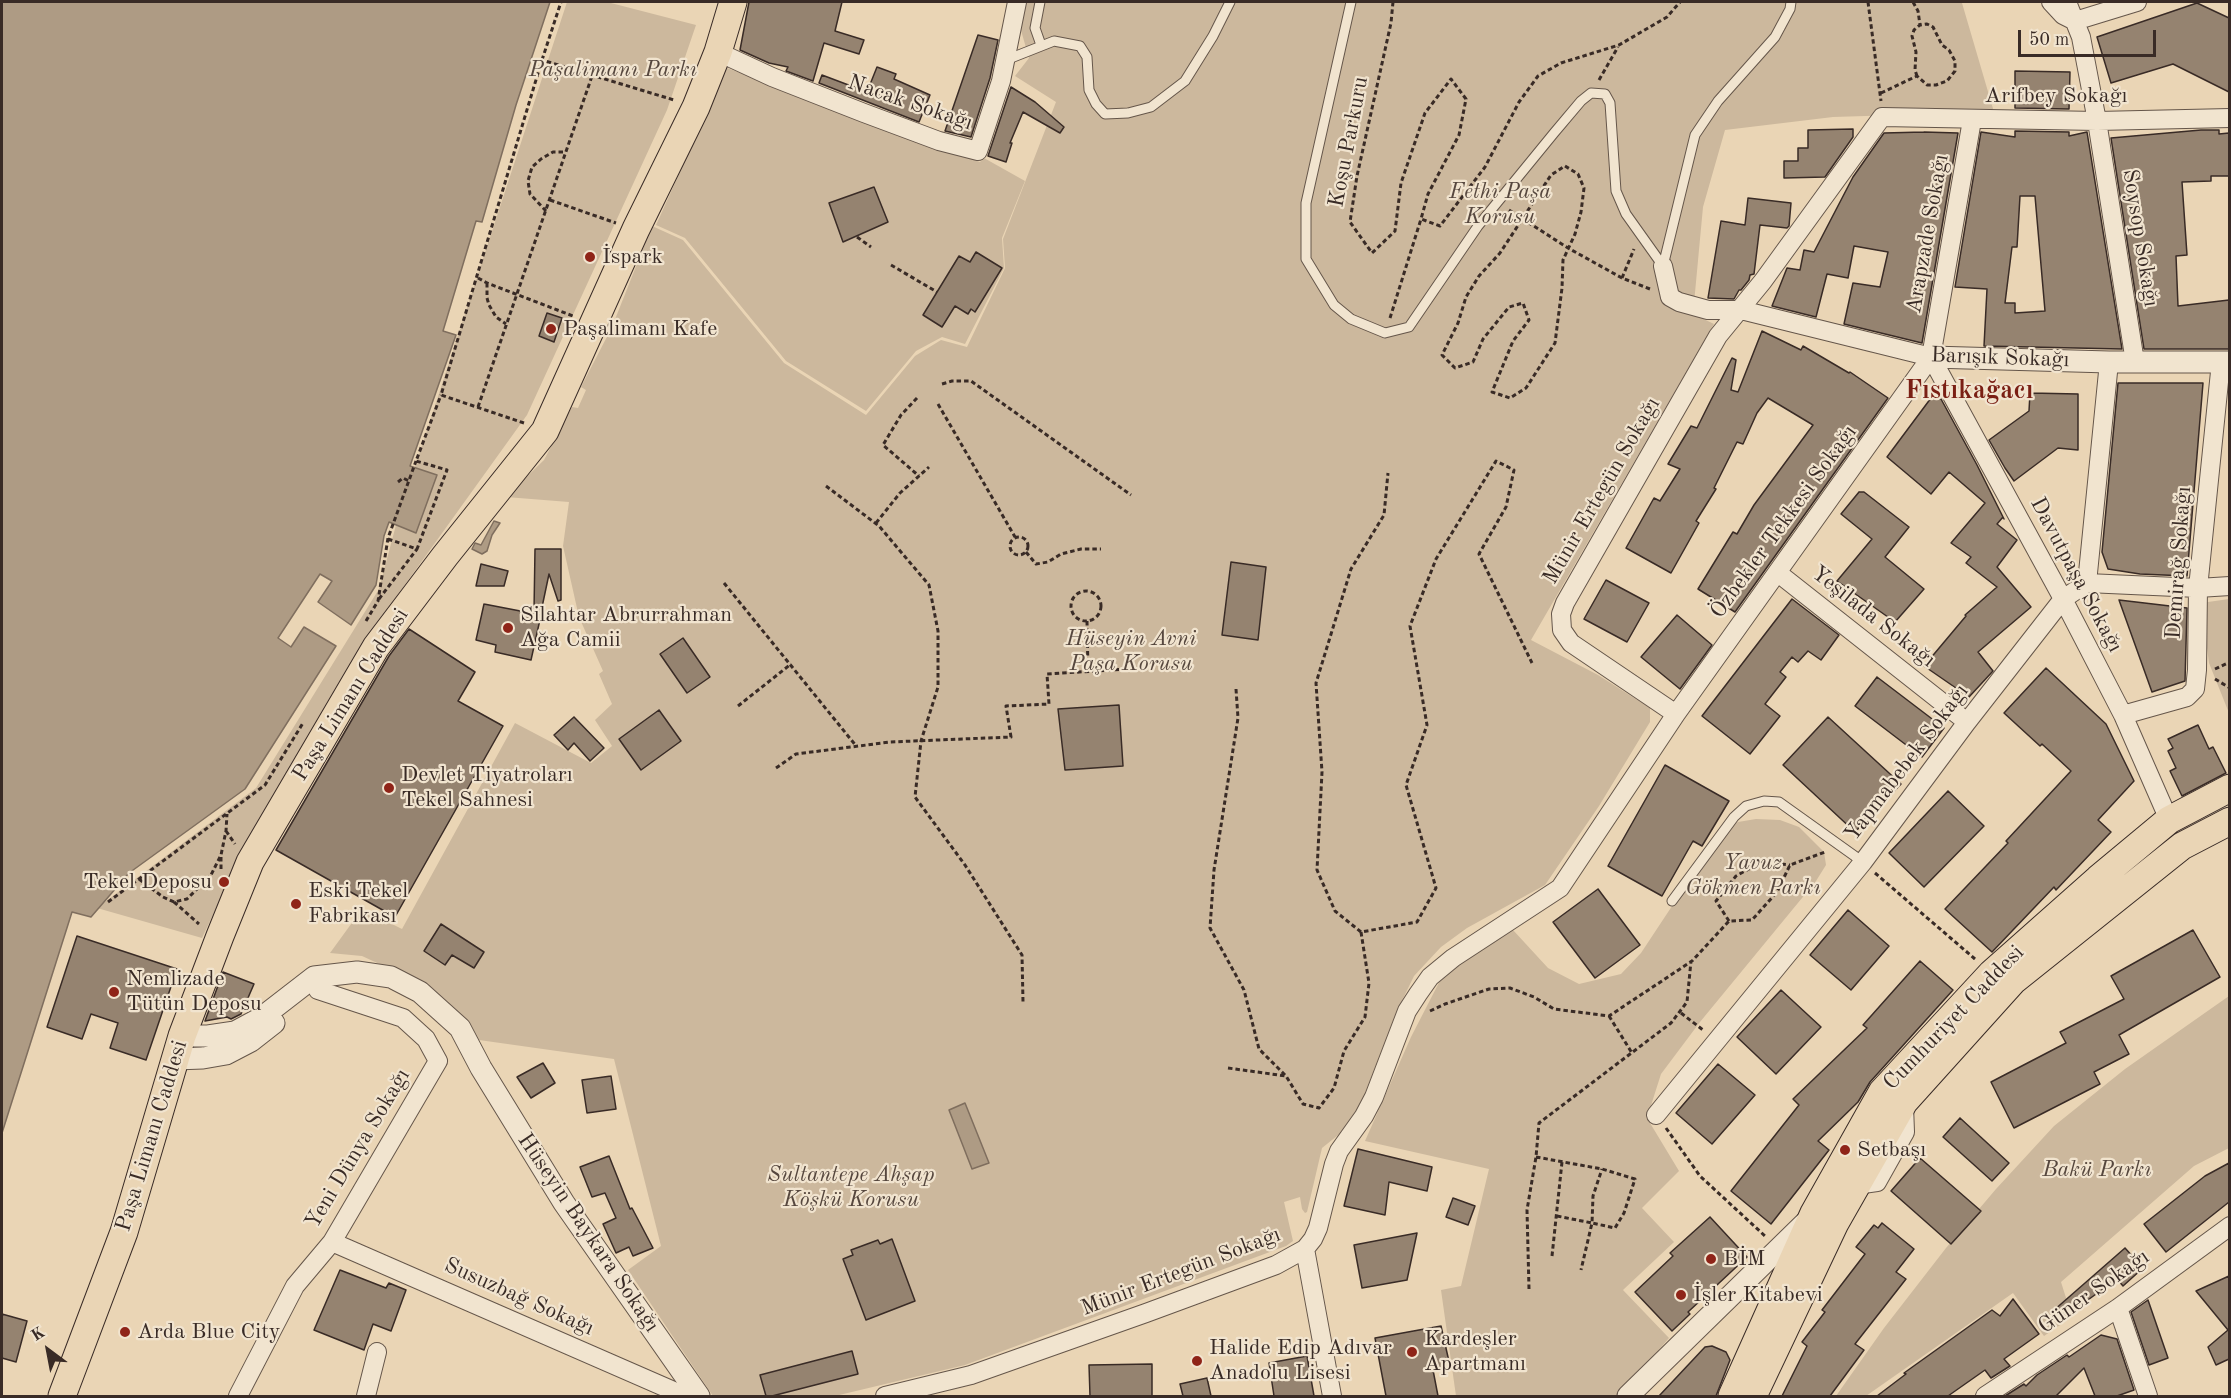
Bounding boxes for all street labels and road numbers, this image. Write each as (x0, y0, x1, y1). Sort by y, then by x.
street label: Nacak Sokağı (844, 69, 976, 137)
street label: Koşu Parkuru (1323, 74, 1375, 210)
street label: Arifbey Sokağı (1985, 83, 2127, 109)
street label: Arapzade Sokağı (1901, 152, 1955, 316)
street label: Soysop Sokağı (2116, 167, 2164, 309)
street label: Barışık Sokağı (1930, 342, 2070, 374)
street label: Münir Ertegün Sokağı (1538, 393, 1666, 589)
street label: Özbekler Tekkesi Sokağı (1705, 420, 1863, 624)
street label: Demirağ Sokağı (2160, 486, 2198, 640)
street label: Davutpaşa Sokağı (2024, 493, 2128, 657)
street label: Yeşilada Sokağı (1806, 560, 1940, 674)
street label: Paşa Limanı Caddesi (287, 604, 415, 786)
street label: Yapmabebek Sokağı (1839, 679, 1975, 847)
street label: Cumhuriyet Caddesi (1878, 940, 2030, 1096)
street label: Paşa Limanı Caddesi (110, 1037, 194, 1235)
street label: Yeni Dünya Sokağı (300, 1064, 416, 1234)
street label: Hüseyin Baykara Sokağı (511, 1128, 665, 1338)
street label: Münir Ertegün Sokağı (1078, 1222, 1284, 1322)
street label: Güner Sokağı (2033, 1244, 2155, 1340)
street label: Susuzbağ Sokağı (440, 1252, 598, 1342)

